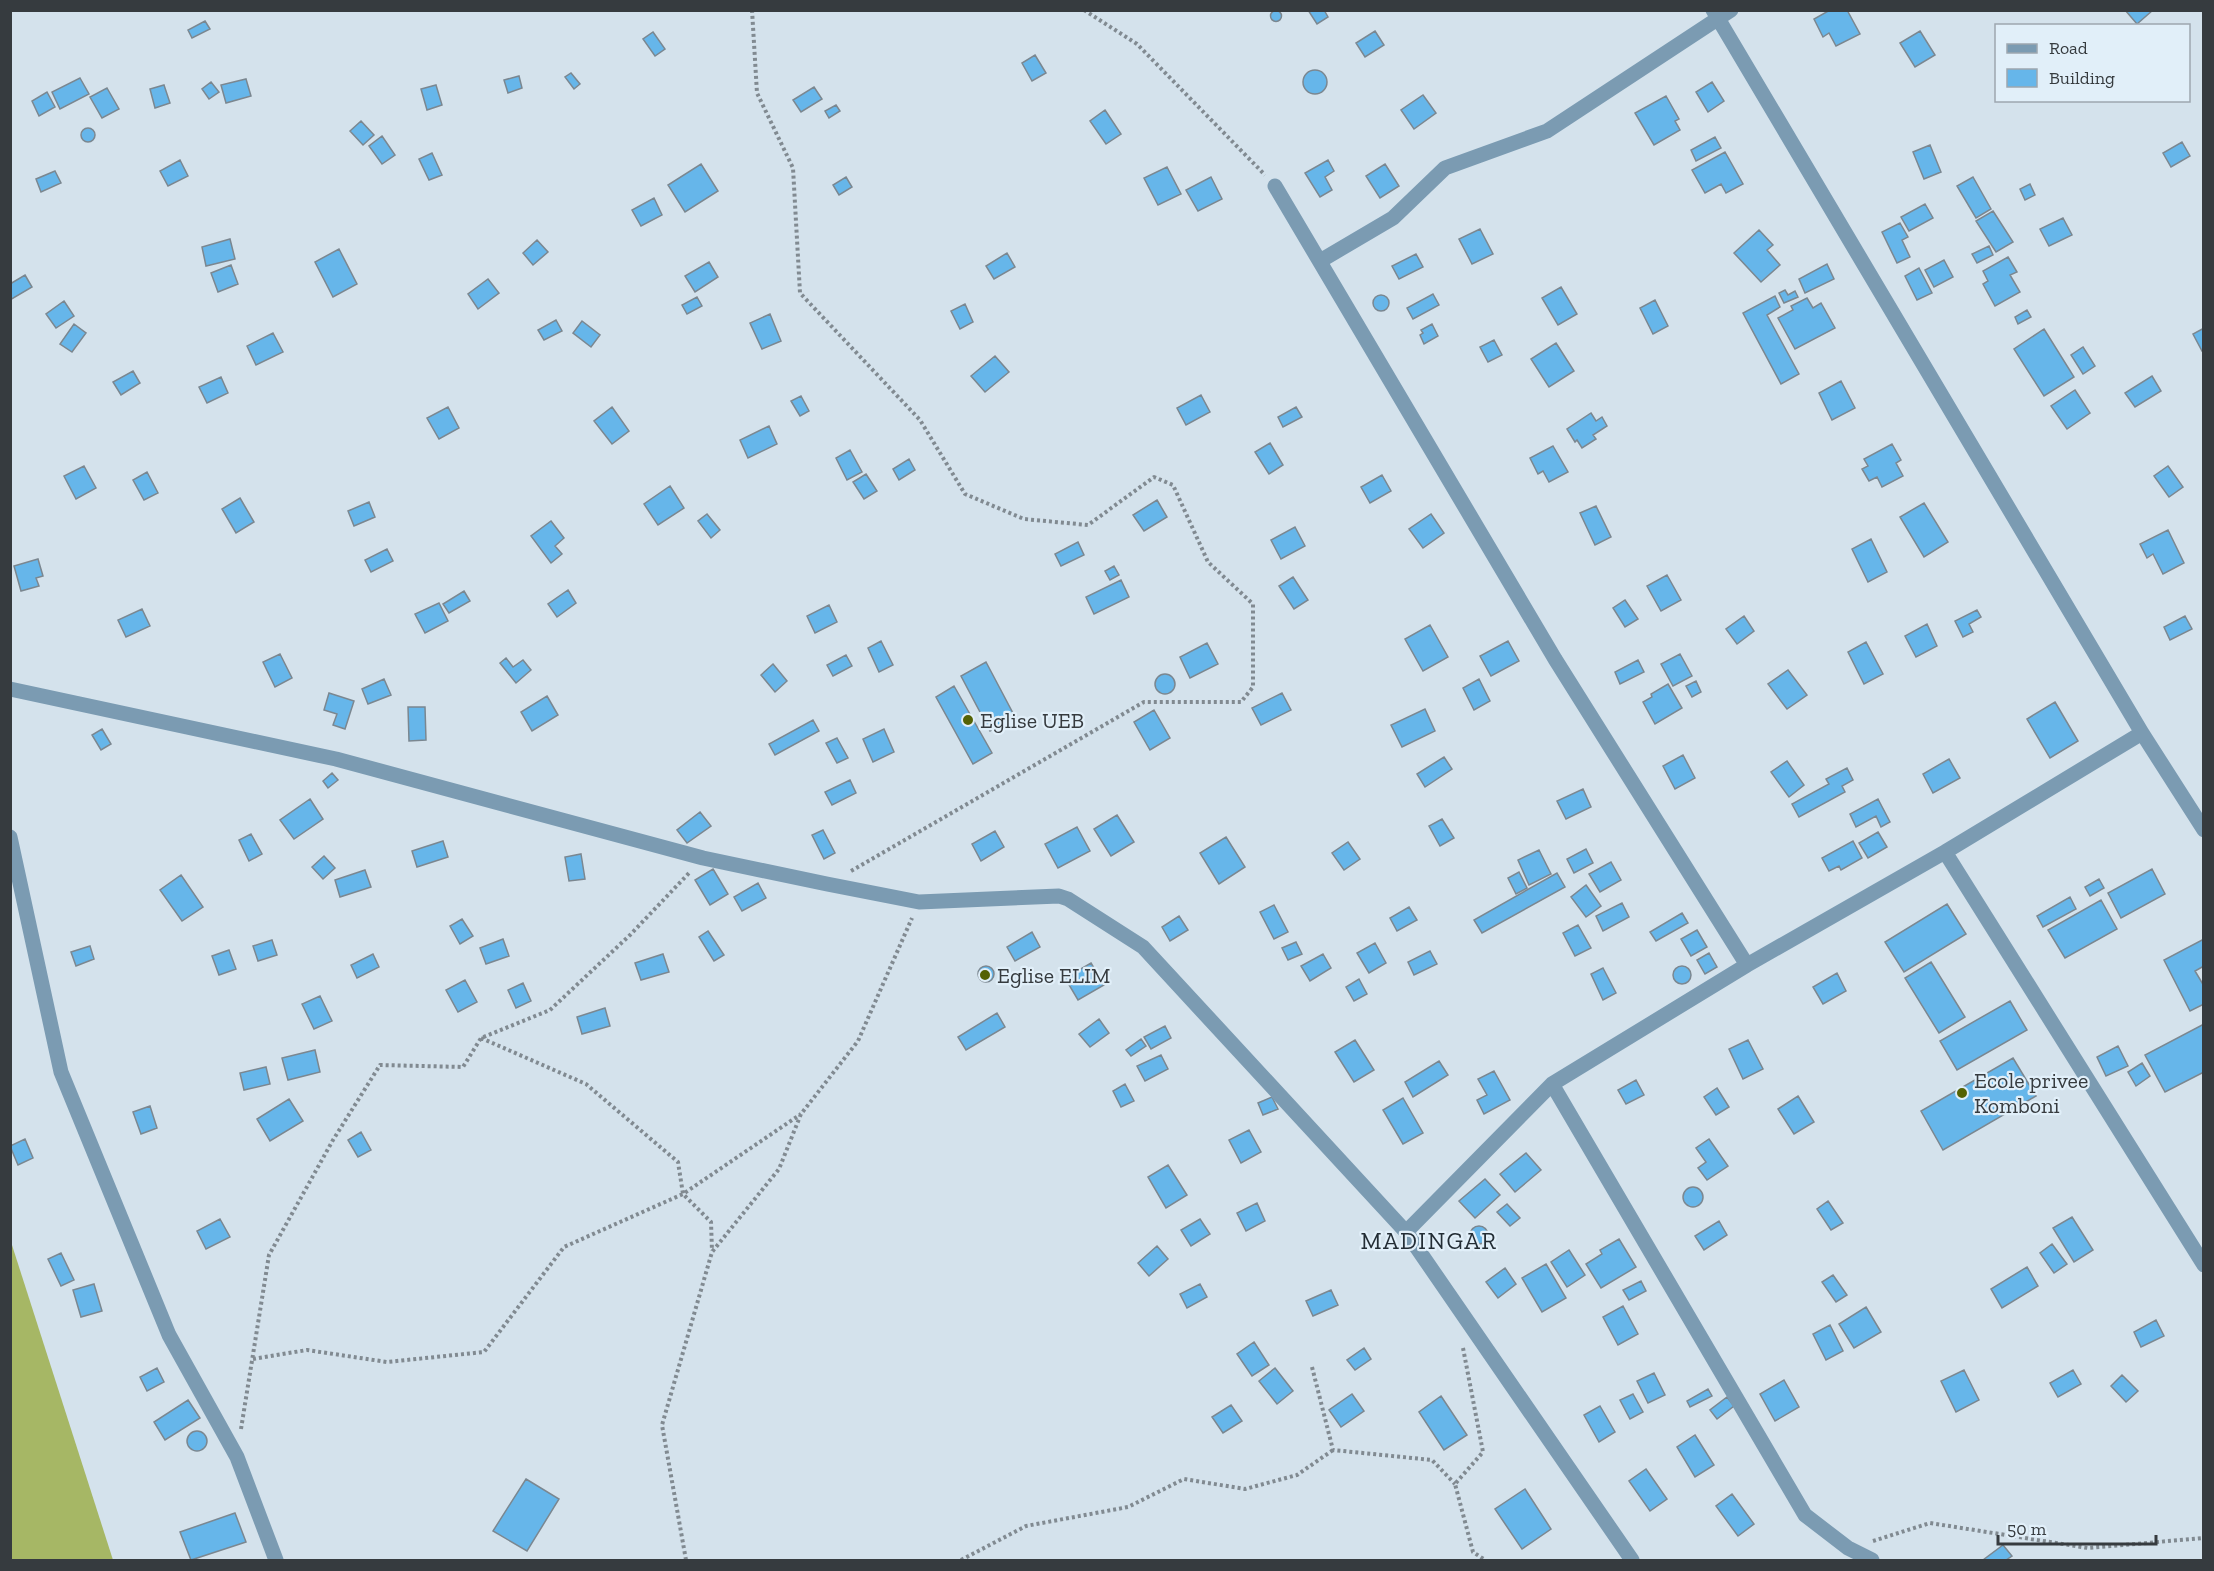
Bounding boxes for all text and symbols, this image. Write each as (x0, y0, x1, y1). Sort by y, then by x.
legend (1995, 24, 2190, 102)
text: Road (2049, 37, 2088, 59)
text: Building (2049, 67, 2115, 89)
place label: Eglise UEB (980, 707, 1084, 734)
marker: Eglise UEB (961, 713, 975, 727)
place label: Eglise ELIM (997, 962, 1110, 989)
marker: Eglise ELIM (978, 968, 992, 982)
place label: Ecole privee Komboni (1974, 1067, 2088, 1119)
marker: Ecole privee Komboni (1955, 1086, 1969, 1100)
district label: MADINGAR (1360, 1226, 1498, 1255)
scale bar (1998, 1508, 2156, 1546)
text: 50 m (2007, 1518, 2047, 1540)

